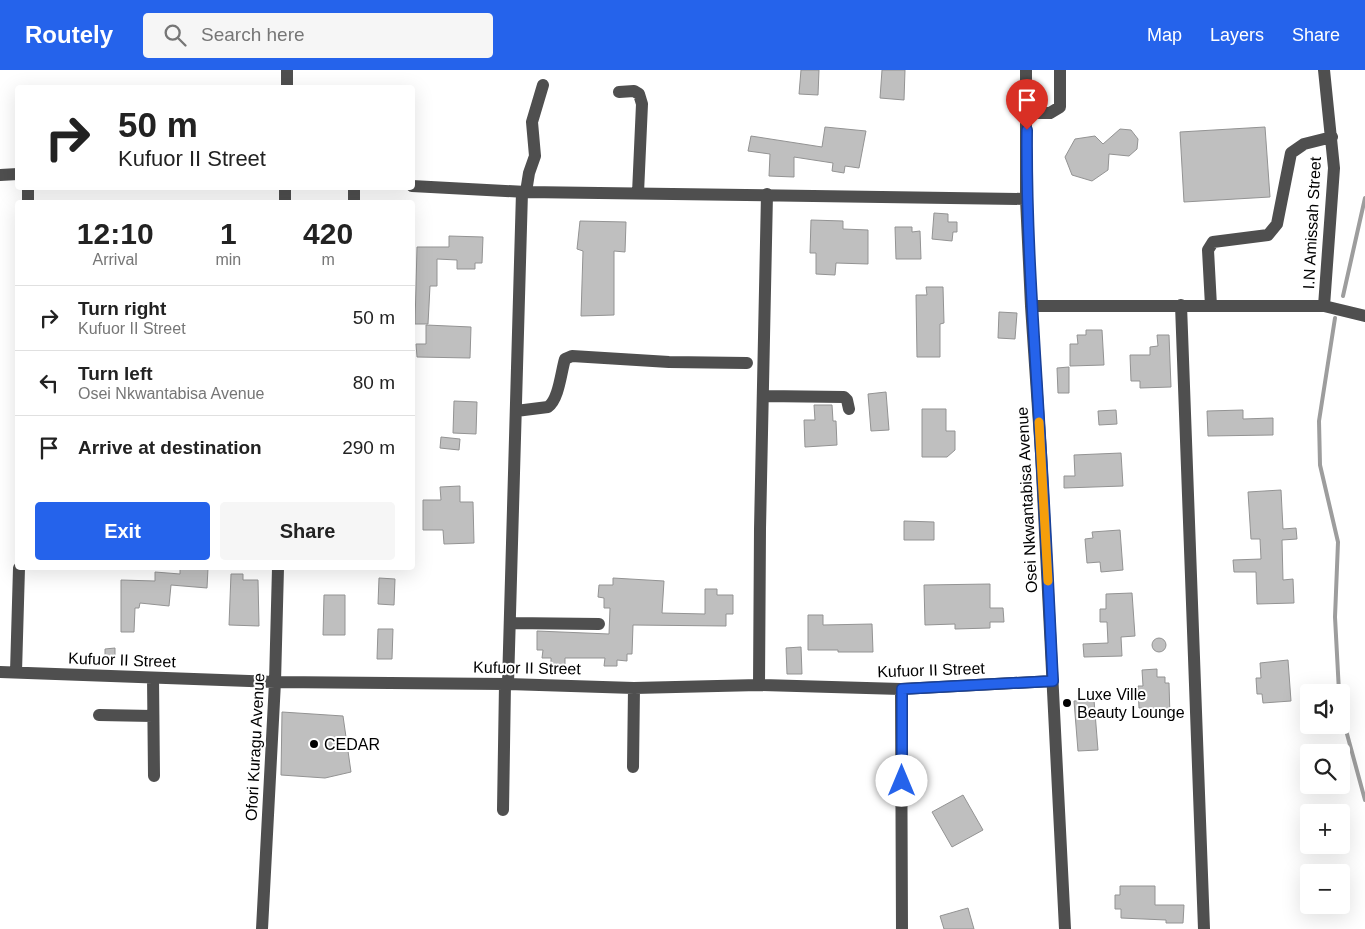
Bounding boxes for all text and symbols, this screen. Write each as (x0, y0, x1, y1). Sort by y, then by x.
search box (143, 13, 493, 58)
text: Routely (25, 21, 113, 48)
icon: search (161, 21, 189, 49)
text: Search here (201, 24, 305, 45)
text: Map (1147, 25, 1182, 45)
text: Layers (1210, 25, 1264, 45)
text: Share (1292, 25, 1340, 45)
pin (1006, 79, 1048, 130)
icon: arrive (1013, 86, 1041, 114)
icon: right (35, 105, 100, 170)
text: 50 m (118, 105, 198, 144)
text: Kufuor II Street (118, 146, 266, 171)
street label: I.N Amissah Street (1300, 156, 1324, 290)
text: 12:10 (77, 217, 154, 250)
text: 1 (220, 217, 237, 250)
text: 420 (303, 217, 353, 250)
text: Arrival (93, 251, 138, 268)
text: min (215, 251, 241, 268)
text: m (321, 251, 335, 268)
text: Turn right (78, 298, 166, 319)
icon: right (35, 304, 63, 332)
text: 50 m (353, 307, 395, 328)
text: Kufuor II Street (78, 320, 186, 337)
text: Turn left (78, 363, 153, 384)
icon: left (35, 369, 63, 397)
text: 80 m (353, 372, 395, 393)
text: Osei Nkwantabisa Avenue (78, 385, 264, 402)
street label: Osei Nkwantabisa Avenue (1014, 406, 1040, 594)
icon: arrive (35, 434, 63, 462)
text: Arrive at destination (78, 437, 262, 458)
text: 290 m (342, 437, 395, 458)
button: Exit (35, 502, 210, 560)
button: Share (220, 502, 395, 560)
street label: Kufuor II Street (68, 650, 177, 670)
street label: Kufuor II Street (473, 659, 581, 677)
street label: Kufuor II Street (877, 660, 986, 680)
street label: Ofori Kuragu Avenue (243, 672, 267, 821)
map controls (1300, 684, 1350, 914)
button: sound (1300, 684, 1350, 734)
place label: Luxe Ville Beauty Lounge (1077, 686, 1185, 721)
marker: Luxe Ville Beauty Lounge (1061, 697, 1073, 709)
place label: CEDAR (324, 736, 380, 753)
marker: CEDAR (308, 738, 320, 750)
button: search (1300, 744, 1350, 794)
position arrow (875, 754, 927, 806)
button: + (1300, 804, 1350, 854)
button: − (1300, 864, 1350, 914)

